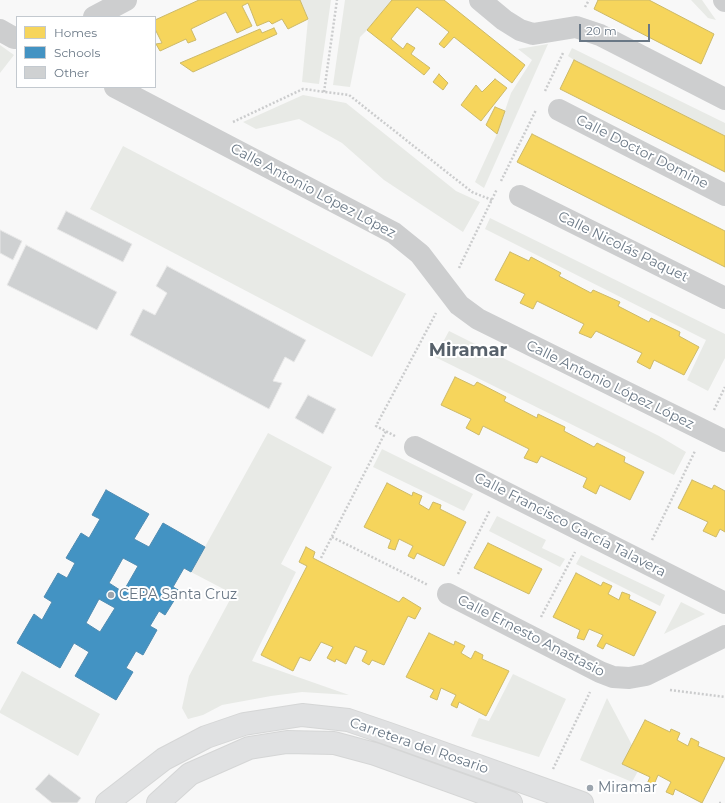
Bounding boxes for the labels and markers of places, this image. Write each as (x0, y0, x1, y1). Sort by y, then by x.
place label: CEPA Santa Cruz (119, 587, 237, 603)
marker: CEPA Santa Cruz (106, 590, 116, 600)
place label: Miramar (598, 780, 657, 796)
marker: Miramar (585, 783, 595, 793)

